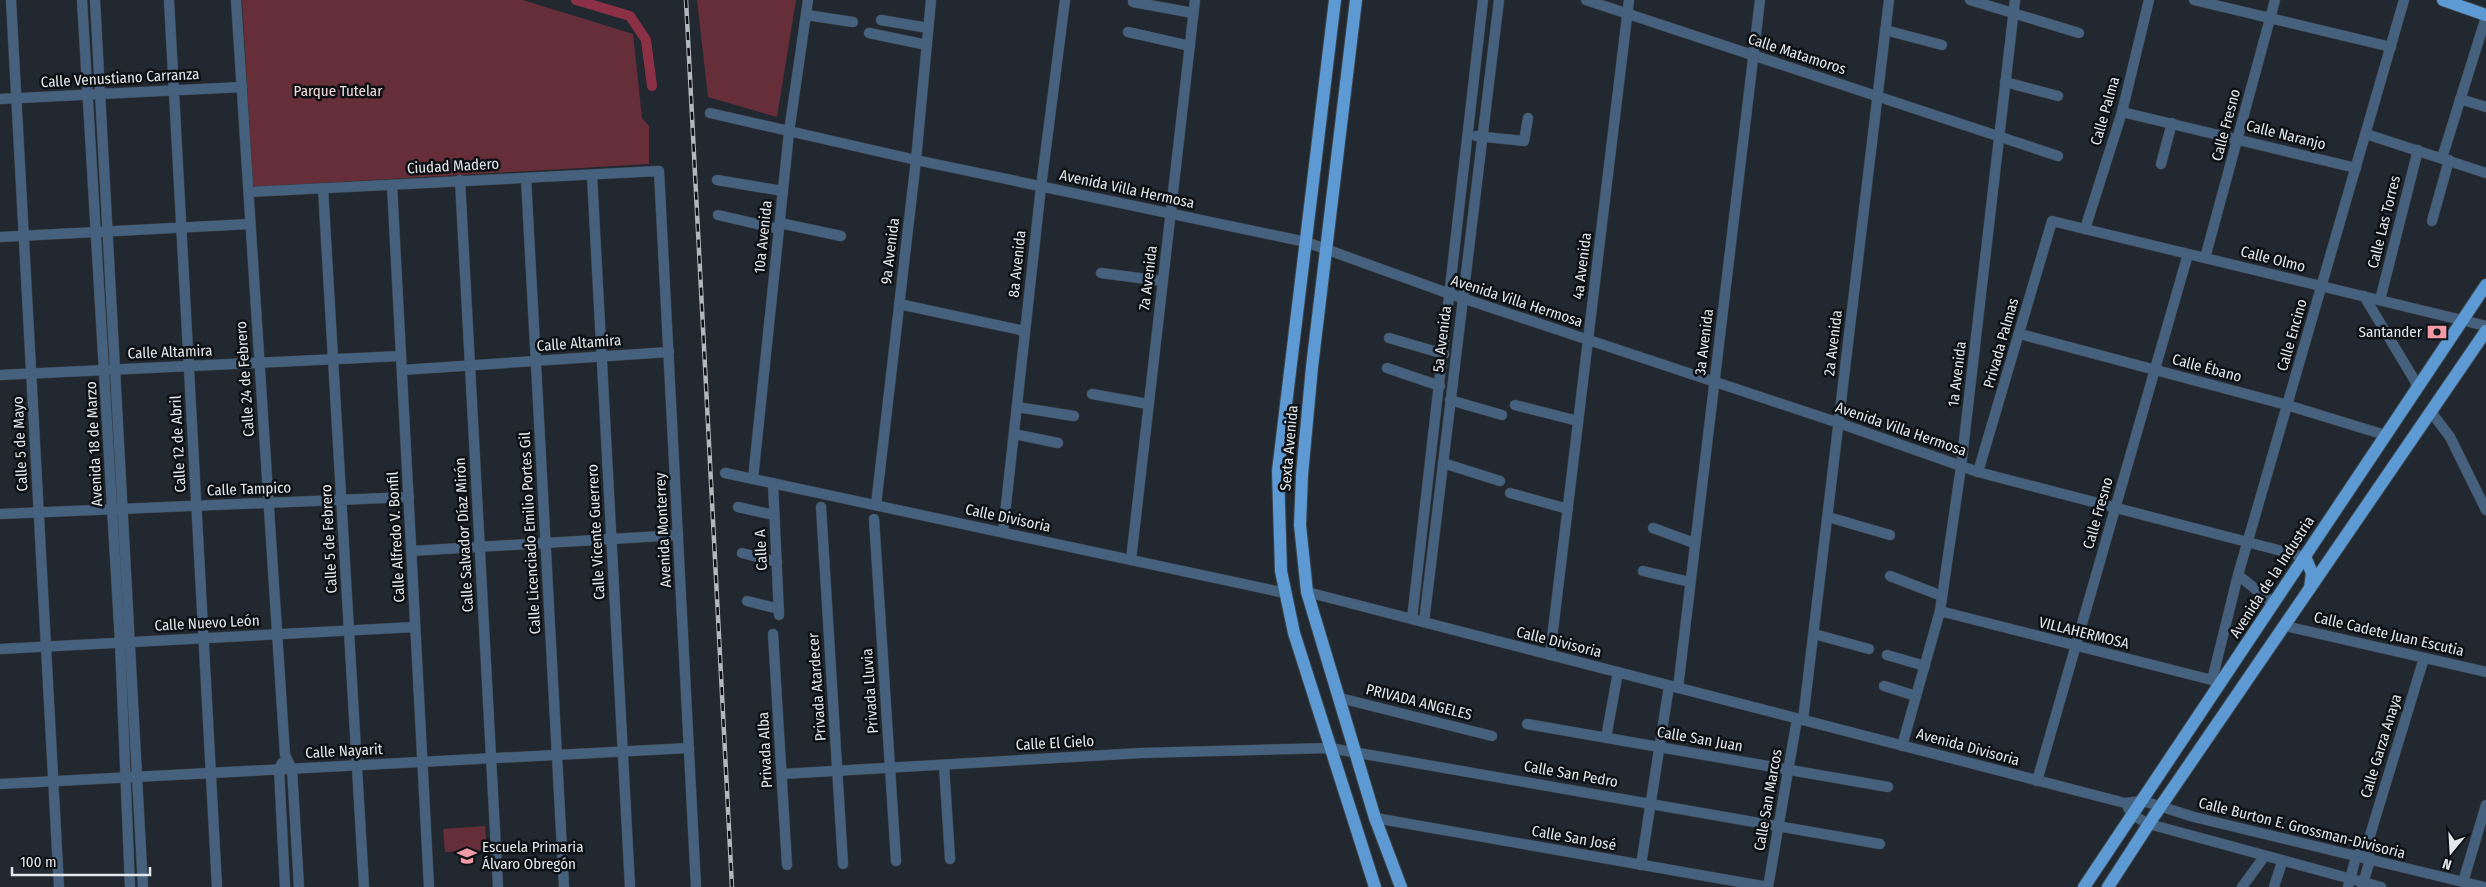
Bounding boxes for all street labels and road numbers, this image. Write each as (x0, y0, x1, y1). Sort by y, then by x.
street label: Calle Matamoros (1746, 30, 1848, 78)
street label: Calle Venustiano Carranza (40, 65, 200, 91)
street label: Calle Palma (2087, 75, 2123, 147)
street label: Calle Fresno (2208, 87, 2244, 163)
street label: Calle Naranjo (2244, 116, 2328, 154)
street label: Ciudad Madero (406, 155, 500, 177)
street label: Avenida Villa Hermosa (1058, 166, 1196, 212)
street label: Calle Las Torres (2364, 174, 2404, 270)
street label: 10a Avenida (750, 199, 776, 275)
street label: 9a Avenida (877, 217, 903, 285)
street label: 8a Avenida (1005, 230, 1029, 298)
street label: 4a Avenida (1569, 232, 1595, 300)
street label: Calle Olmo (2239, 242, 2307, 276)
street label: 7a Avenida (1135, 244, 1161, 312)
street label: Avenida Villa Hermosa (1449, 271, 1585, 331)
street label: Privada Palmas (1980, 296, 2022, 390)
street label: Calle Encino (2273, 297, 2311, 373)
street label: 5a Avenida (1429, 305, 1455, 373)
street label: 3a Avenida (1691, 308, 1717, 376)
street label: 2a Avenida (1820, 309, 1846, 377)
street label: Calle 24 de Febrero (232, 320, 258, 437)
street label: Calle Altamira (536, 331, 622, 355)
street label: 1a Avenida (1944, 340, 1970, 408)
street label: Calle Altamira (127, 342, 213, 362)
street label: Calle Ébano (2170, 350, 2244, 386)
street label: Avenida 18 de Marzo (82, 381, 106, 507)
street label: Calle 12 de Abril (166, 395, 190, 493)
street label: Calle 5 de Mayo (9, 396, 31, 492)
street label: Avenida Villa Hermosa (1833, 398, 1969, 460)
street label: Sexta Avenida (1276, 404, 1302, 492)
street label: Calle Licenciado Emilio Portes Gil (516, 431, 544, 635)
street label: Calle Salvador Díaz Mirón (451, 457, 477, 613)
street label: Calle Vicente Guerrero (583, 464, 609, 600)
street label: Calle Alfredo V. Bonfil (384, 471, 408, 603)
street label: Avenida Monterrey (651, 472, 675, 588)
street label: Calle Fresno (2079, 475, 2117, 551)
street label: Calle Tampico (207, 479, 292, 499)
street label: Calle 5 de Febrero (317, 484, 341, 594)
street label: Calle Divisoria (964, 500, 1052, 536)
street label: Avenida de la Industria (2226, 513, 2318, 641)
street label: Calle A (751, 529, 771, 571)
street label: Calle Cadete Juan Escutia (2312, 608, 2466, 660)
street label: Calle Nuevo León (154, 611, 260, 635)
street label: VILLAHERMOSA (2037, 613, 2131, 653)
street label: Calle Divisoria (1515, 623, 1603, 661)
street label: Privada Atardecer (804, 632, 830, 742)
street label: Privada Lluvia (858, 648, 882, 734)
street label: PRIVADA ANGELES (1364, 680, 1474, 724)
street label: Calle Garza Anaya (2357, 692, 2405, 800)
street label: Privada Alba (754, 711, 776, 789)
street label: Calle San Juan (1656, 723, 1744, 755)
street label: Avenida Divisoria (1914, 725, 2022, 769)
street label: Calle El Cielo (1015, 732, 1095, 754)
street label: Calle Nayarit (305, 740, 383, 762)
street label: Calle San Marcos (1750, 748, 1786, 852)
street label: Calle San Pedro (1523, 757, 1620, 791)
street label: Calle Burton E. Grossman-Divisoria (2197, 794, 2407, 862)
street label: Calle San José (1530, 822, 1618, 854)

